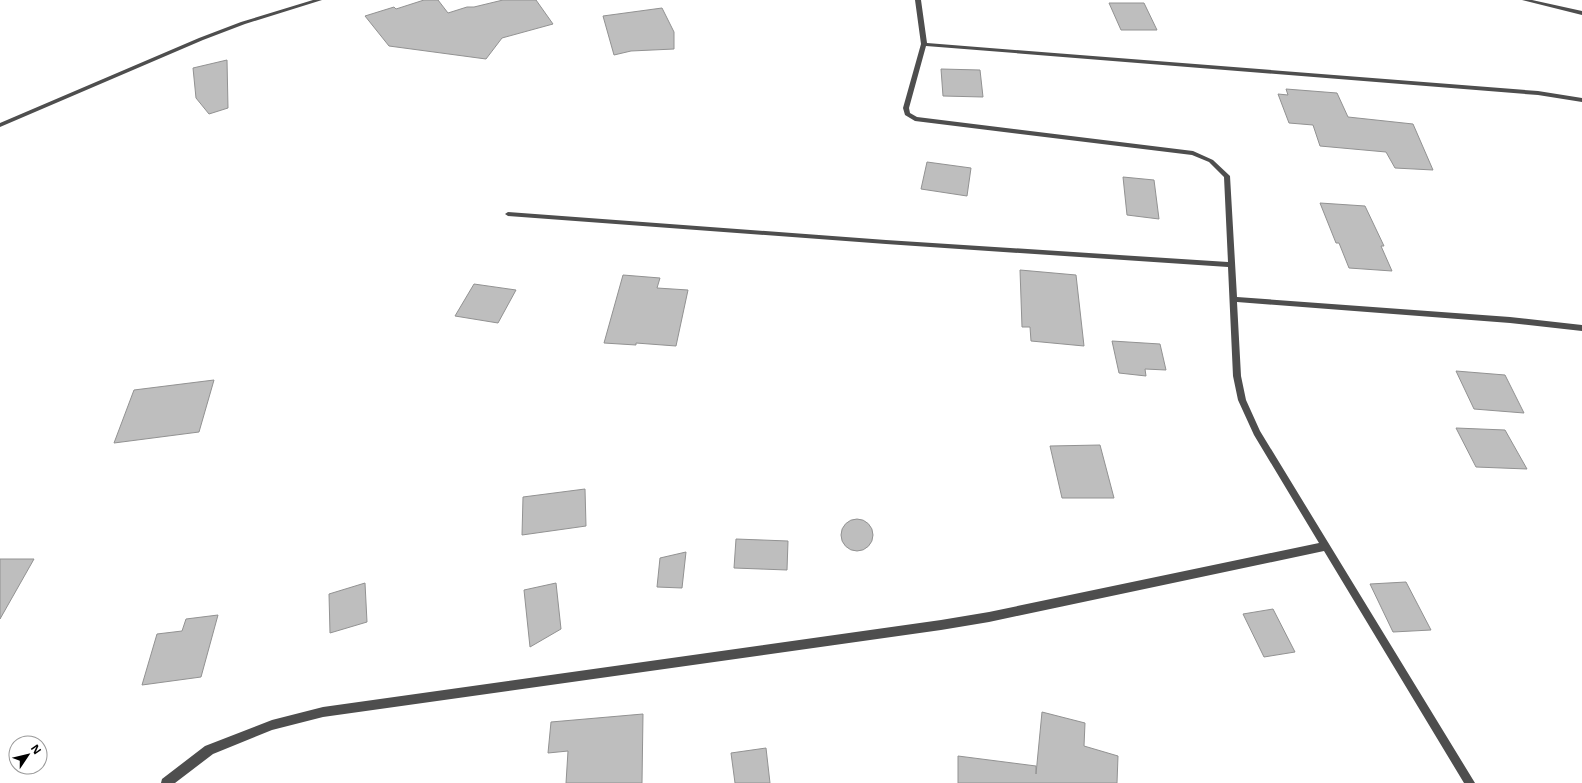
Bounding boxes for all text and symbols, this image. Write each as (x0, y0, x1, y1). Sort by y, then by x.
north arrow (8, 735, 48, 775)
text: N (28, 741, 45, 757)

